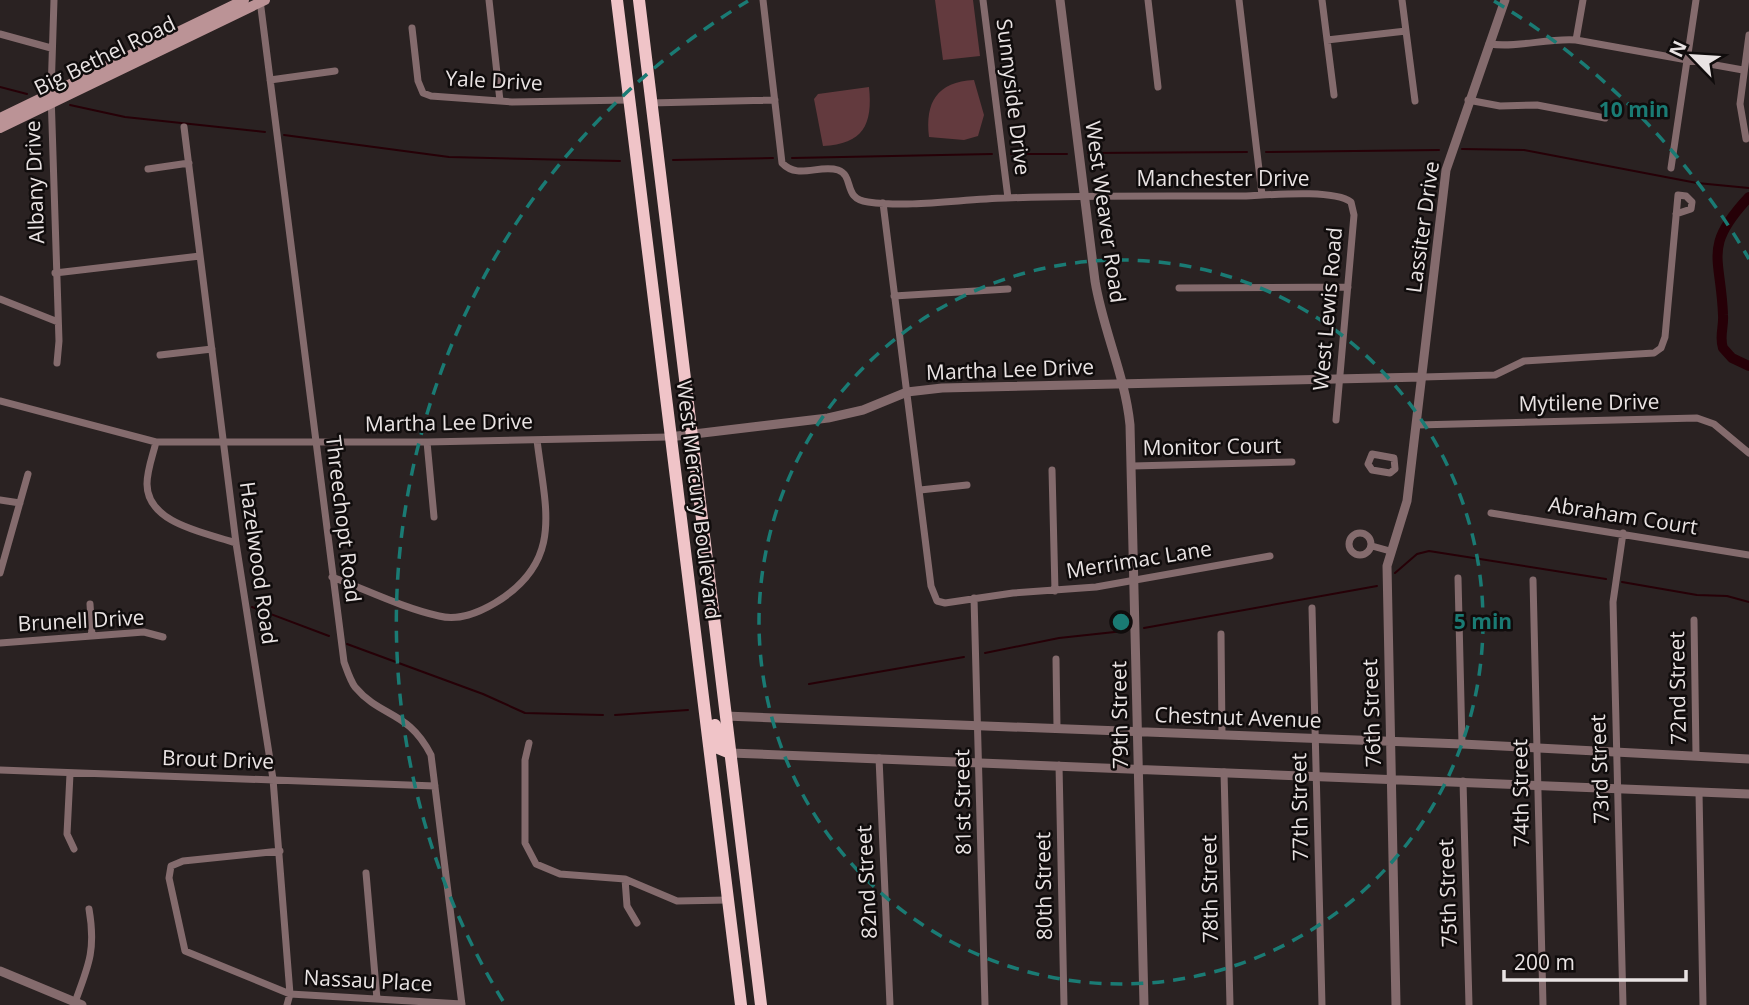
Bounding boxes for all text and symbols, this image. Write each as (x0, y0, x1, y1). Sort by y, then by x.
street label: Big Bethel Road (29, 9, 180, 101)
street label: Sunnyside Drive (991, 17, 1037, 177)
north arrow (1658, 21, 1728, 91)
text: N (1663, 36, 1693, 61)
street label: Yale Drive (445, 63, 543, 97)
text: 10 min (1599, 95, 1669, 123)
street label: West Weaver Road (1079, 119, 1133, 305)
street label: Albany Drive (18, 120, 50, 244)
street label: Lassiter Drive (1399, 159, 1445, 294)
street label: Manchester Drive (1137, 164, 1309, 192)
street label: West Lewis Road (1306, 226, 1348, 392)
street label: Martha Lee Drive (926, 352, 1094, 386)
street label: West Mercury Boulevard (670, 379, 728, 621)
street label: Mytilene Drive (1518, 387, 1660, 417)
street label: Martha Lee Drive (365, 407, 533, 437)
street label: Monitor Court (1142, 431, 1282, 461)
street label: Threechopt Road (320, 434, 368, 604)
street label: Hazelwood Road (234, 480, 284, 646)
street label: Abraham Court (1547, 489, 1700, 541)
street label: Merrimac Lane (1064, 534, 1214, 584)
street label: Brunell Drive (17, 603, 145, 637)
text: 5 min (1454, 607, 1512, 635)
centre of rings (1109, 610, 1133, 634)
street label: 72nd Street (1662, 631, 1692, 745)
street label: 76th Street (1355, 658, 1387, 768)
street label: 79th Street (1104, 661, 1134, 770)
street label: Chestnut Avenue (1154, 700, 1322, 734)
street label: 73rd Street (1583, 714, 1615, 824)
street label: 74th Street (1505, 739, 1535, 848)
street label: Brout Drive (162, 743, 274, 775)
street label: 81st Street (947, 749, 977, 855)
street label: 77th Street (1284, 753, 1314, 862)
street label: 82nd Street (849, 824, 883, 940)
street label: 80th Street (1028, 832, 1058, 941)
street label: 78th Street (1194, 835, 1224, 944)
street label: 75th Street (1431, 838, 1463, 948)
scale bar (1504, 939, 1686, 983)
text: 200 m (1514, 948, 1575, 976)
street label: Nassau Place (303, 963, 433, 997)

